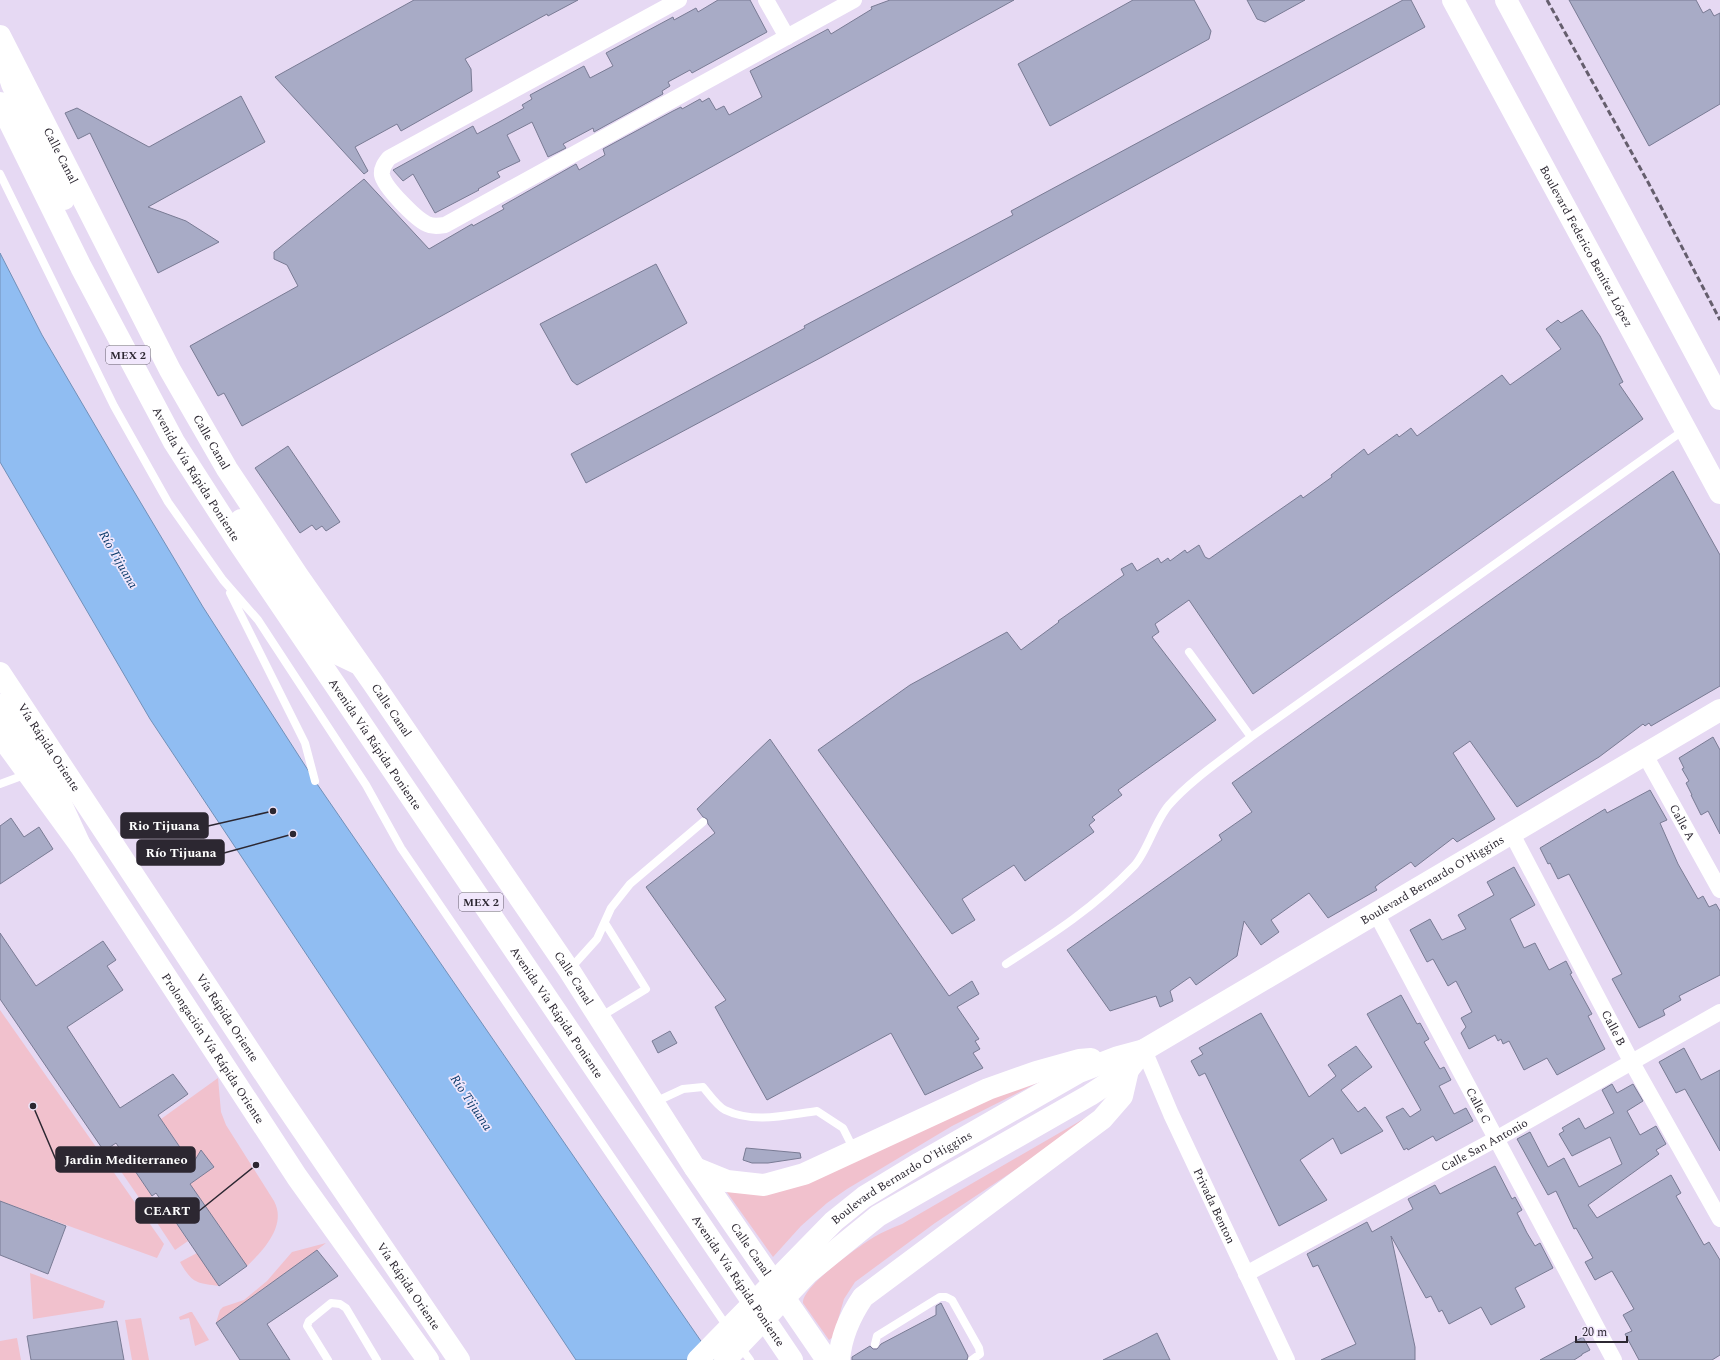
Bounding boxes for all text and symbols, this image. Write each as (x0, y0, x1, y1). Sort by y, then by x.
street label: Calle Canal (38, 124, 83, 187)
street label: Boulevard Federico Benítez López (1534, 162, 1638, 331)
road number: MEX 2 (106, 346, 150, 364)
street label: Avenida Vía Rápida Poniente (147, 403, 245, 546)
street label: Calle Canal (188, 411, 235, 474)
water label: Río Tijuana (93, 527, 143, 593)
street label: Avenida Vía Rápida Poniente (323, 675, 426, 814)
street label: Calle Canal (366, 680, 416, 741)
street label: Vía Rápida Oriente (12, 699, 85, 796)
street label: Calle A (1664, 801, 1700, 844)
callout: Rio Tijuana (121, 813, 208, 838)
text: Rio Tijuana (129, 816, 200, 836)
street label: Boulevard Bernardo O'Higgins (1357, 830, 1508, 930)
callout: Río Tijuana (137, 840, 224, 865)
text: Río Tijuana (146, 843, 217, 863)
road number: MEX 2 (459, 893, 503, 911)
street label: Avenida Vía Rápida Poniente (505, 943, 608, 1083)
street label: Calle Canal (549, 947, 598, 1009)
street label: Prolongación Vía Rápida Oriente (156, 969, 269, 1128)
street label: Vía Rápida Oriente (191, 970, 264, 1066)
street label: Calle B (1596, 1007, 1631, 1050)
water label: Río Tijuana (445, 1070, 498, 1135)
street label: Calle C (1461, 1084, 1496, 1128)
street label: Calle San Antonio (1438, 1114, 1532, 1177)
street label: Boulevard Bernardo O'Higgins (827, 1126, 976, 1230)
callout: Jardin Mediterraneo (56, 1147, 195, 1172)
text: Jardin Mediterraneo (64, 1150, 188, 1170)
street label: Privada Benton (1188, 1165, 1240, 1247)
callout: CEART (136, 1198, 199, 1223)
text: CEART (144, 1201, 190, 1221)
street label: Avenida Vía Rápida Poniente (686, 1211, 789, 1351)
street label: Calle Canal (725, 1219, 776, 1280)
street label: Vía Rápida Oriente (372, 1239, 445, 1334)
scale bar (1576, 1318, 1627, 1344)
text: 20 m (1582, 1323, 1607, 1342)

